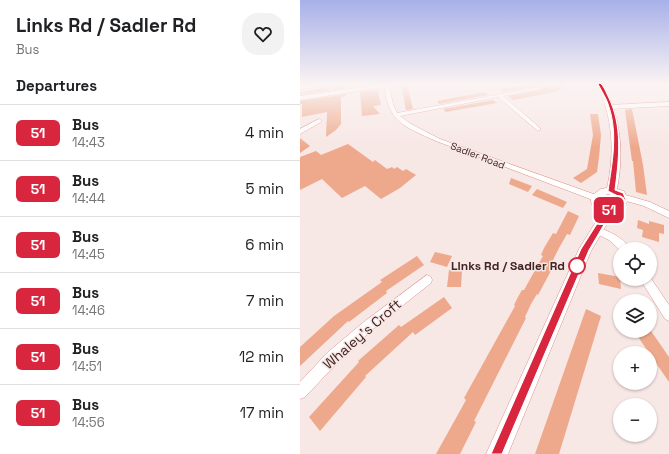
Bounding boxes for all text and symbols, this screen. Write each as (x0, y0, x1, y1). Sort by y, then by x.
text: Links Rd / Sadler Rd (16, 13, 196, 38)
button: heart (242, 13, 284, 55)
text: Bus (16, 41, 39, 58)
text: Departures (16, 76, 97, 95)
text: Bus (72, 115, 99, 134)
text: 4 min (245, 123, 284, 142)
text: 51 (31, 124, 45, 142)
text: 14:43 (72, 134, 105, 151)
street label: Sadler Road (449, 139, 507, 172)
text: Bus (72, 171, 99, 190)
text: 5 min (245, 179, 284, 198)
text: 51 (31, 180, 45, 198)
text: 14:44 (72, 190, 105, 207)
line badge: 51 (591, 197, 627, 223)
text: 51 (602, 201, 616, 219)
text: Bus (72, 227, 99, 246)
text: 6 min (245, 235, 284, 254)
text: 51 (31, 236, 45, 254)
map controls (613, 242, 657, 442)
button: locate (613, 242, 657, 286)
text: 14:45 (72, 246, 105, 263)
marker: Links Rd / Sadler Rd (568, 257, 586, 275)
place label: Links Rd / Sadler Rd (451, 258, 565, 274)
text: Bus (72, 283, 99, 302)
text: 7 min (246, 291, 284, 310)
text: 51 (31, 292, 45, 310)
button: layers (613, 294, 657, 338)
street label: Whaley's Croft (319, 295, 405, 373)
text: 14:46 (72, 302, 105, 319)
text: Bus (72, 339, 99, 358)
button: + (613, 346, 657, 390)
text: 12 min (239, 347, 284, 366)
text: 51 (31, 348, 45, 366)
text: 14:51 (72, 358, 102, 375)
text: Bus (72, 395, 99, 414)
button: − (613, 398, 657, 442)
text: 17 min (240, 403, 284, 422)
text: 51 (31, 404, 45, 422)
text: 14:56 (72, 414, 105, 431)

